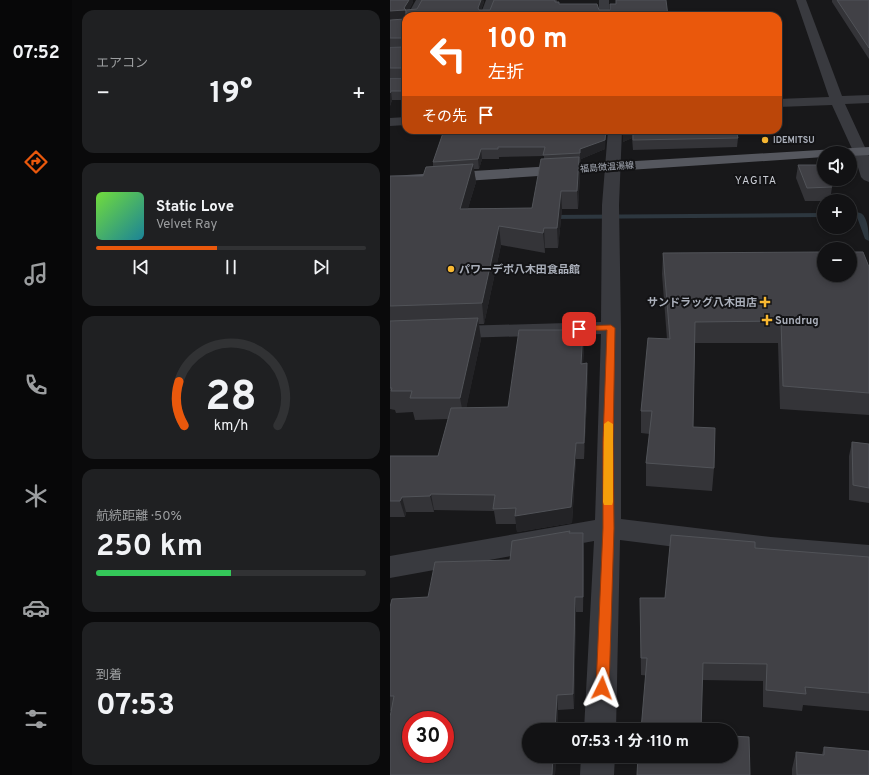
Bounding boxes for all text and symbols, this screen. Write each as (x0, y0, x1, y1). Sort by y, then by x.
text: 100 m (488, 22, 568, 58)
icon: left (422, 28, 474, 80)
text: 07:52 (12, 42, 60, 65)
text: エアコン (96, 56, 148, 72)
text: 左折 (488, 62, 524, 85)
text: 19° (210, 76, 252, 113)
text: − (96, 81, 110, 108)
text: + (352, 81, 366, 108)
icon: arrive (475, 104, 497, 126)
text: その先 (422, 108, 467, 127)
marker: IDEMITSU (760, 135, 770, 145)
place label: IDEMITSU (773, 135, 815, 146)
map controls (817, 146, 857, 282)
button: sound (817, 146, 857, 186)
icon: directions (22, 148, 50, 176)
street label: 福島微温湯線 (580, 160, 635, 175)
district label: YAGITA (735, 174, 777, 188)
button: + (817, 194, 857, 234)
text: Static Love (156, 198, 234, 217)
text: Velvet Ray (156, 217, 217, 233)
button: − (817, 242, 857, 282)
icon: previous (130, 256, 152, 278)
icon: pause (220, 256, 242, 278)
icon: next (310, 256, 332, 278)
icon: music (22, 260, 50, 288)
place label: パワーデポ八木田食品館 (459, 263, 580, 277)
marker: パワーデポ八木田食品館 (446, 264, 456, 274)
place label: サンドラッグ八木田店 (647, 296, 757, 310)
marker: サンドラッグ八木田店 (760, 297, 770, 307)
pin (562, 312, 596, 346)
place label: Sundrug (775, 314, 819, 328)
marker: Sundrug (762, 315, 772, 325)
icon: arrive (568, 318, 590, 340)
icon: phone (22, 371, 50, 399)
text: 28 (205, 371, 257, 424)
text: km/h (214, 416, 248, 434)
icon: climate (22, 482, 50, 510)
text: 航続距離 · 50% (96, 509, 182, 525)
text: 250 km (96, 529, 203, 566)
icon: car (22, 594, 50, 622)
position arrow (581, 667, 623, 709)
text: 到着 (96, 668, 122, 684)
text: 07:53 (96, 688, 175, 725)
icon: filters (22, 705, 50, 733)
speed limit sign: 30 (402, 711, 454, 763)
text: 07:53 · 1 分 · 110 m (571, 733, 689, 752)

